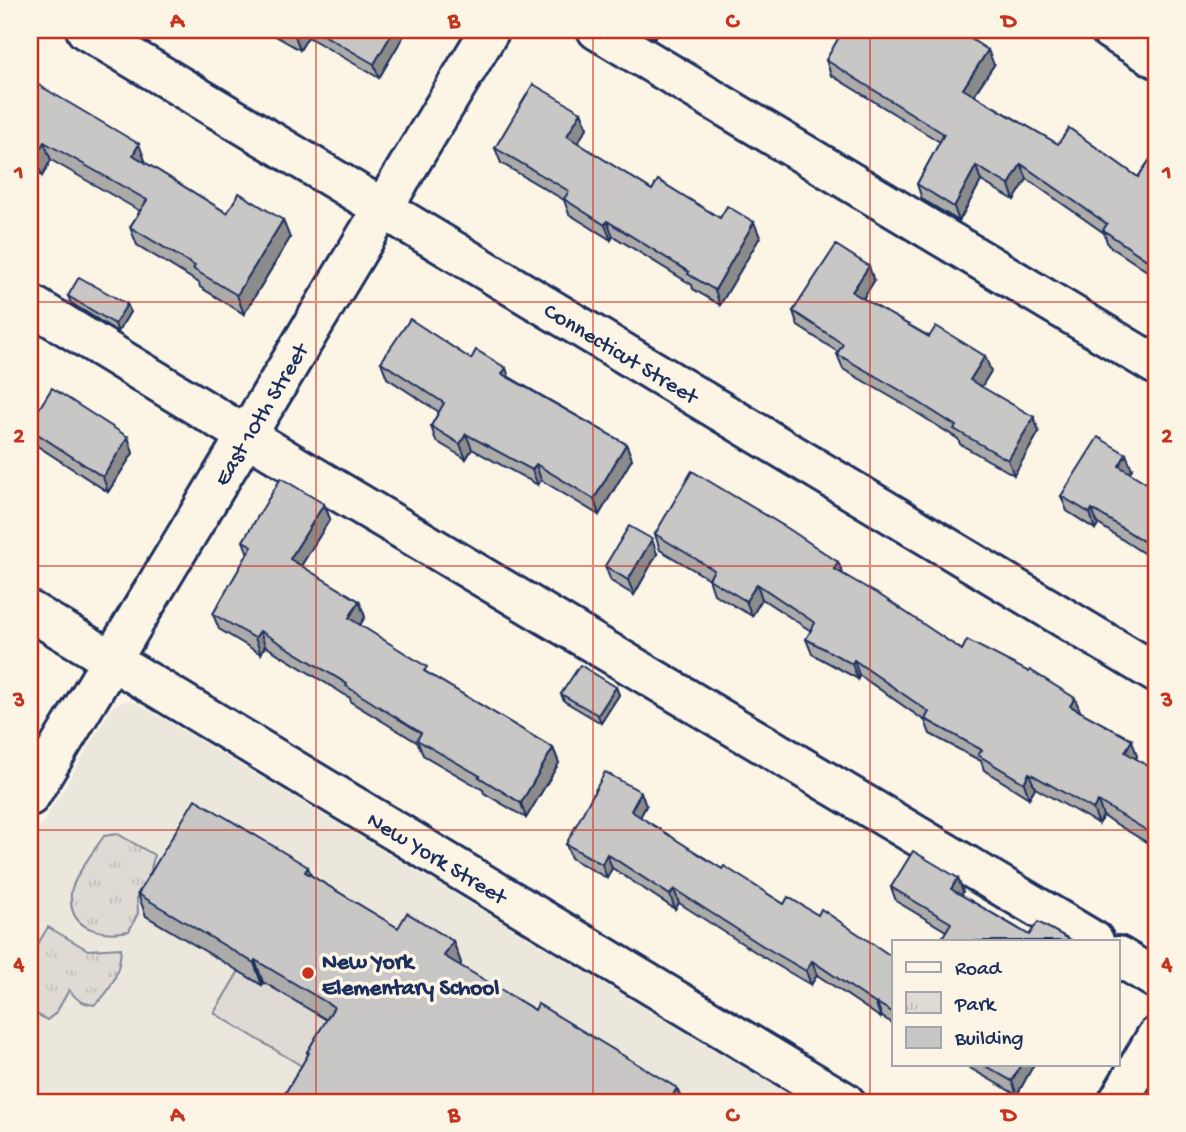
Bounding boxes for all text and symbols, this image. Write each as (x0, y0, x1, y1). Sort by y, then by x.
text: A (169, 9, 185, 36)
text: B (447, 9, 461, 36)
text: C (726, 9, 741, 36)
text: D (1000, 9, 1018, 36)
text: 1 (13, 160, 24, 187)
text: 1 (1161, 160, 1172, 187)
street label: Connecticut Street (538, 298, 703, 412)
street label: East 10th Street (210, 338, 317, 492)
text: 2 (13, 424, 25, 451)
text: 2 (1161, 424, 1173, 451)
text: 3 (12, 688, 25, 715)
text: 3 (1160, 688, 1173, 715)
street label: New York Street (361, 807, 512, 913)
legend (892, 940, 1120, 1066)
place label: New York Elementary School (322, 950, 499, 1003)
text: 4 (13, 952, 25, 979)
text: 4 (1161, 952, 1173, 979)
text: Road (955, 958, 1003, 983)
marker: New York Elementary School (300, 965, 316, 981)
text: Park (954, 994, 998, 1019)
text: Building (954, 1028, 1024, 1053)
text: A (169, 1103, 185, 1130)
text: B (447, 1103, 461, 1130)
text: C (726, 1103, 741, 1130)
text: D (1000, 1103, 1018, 1130)

